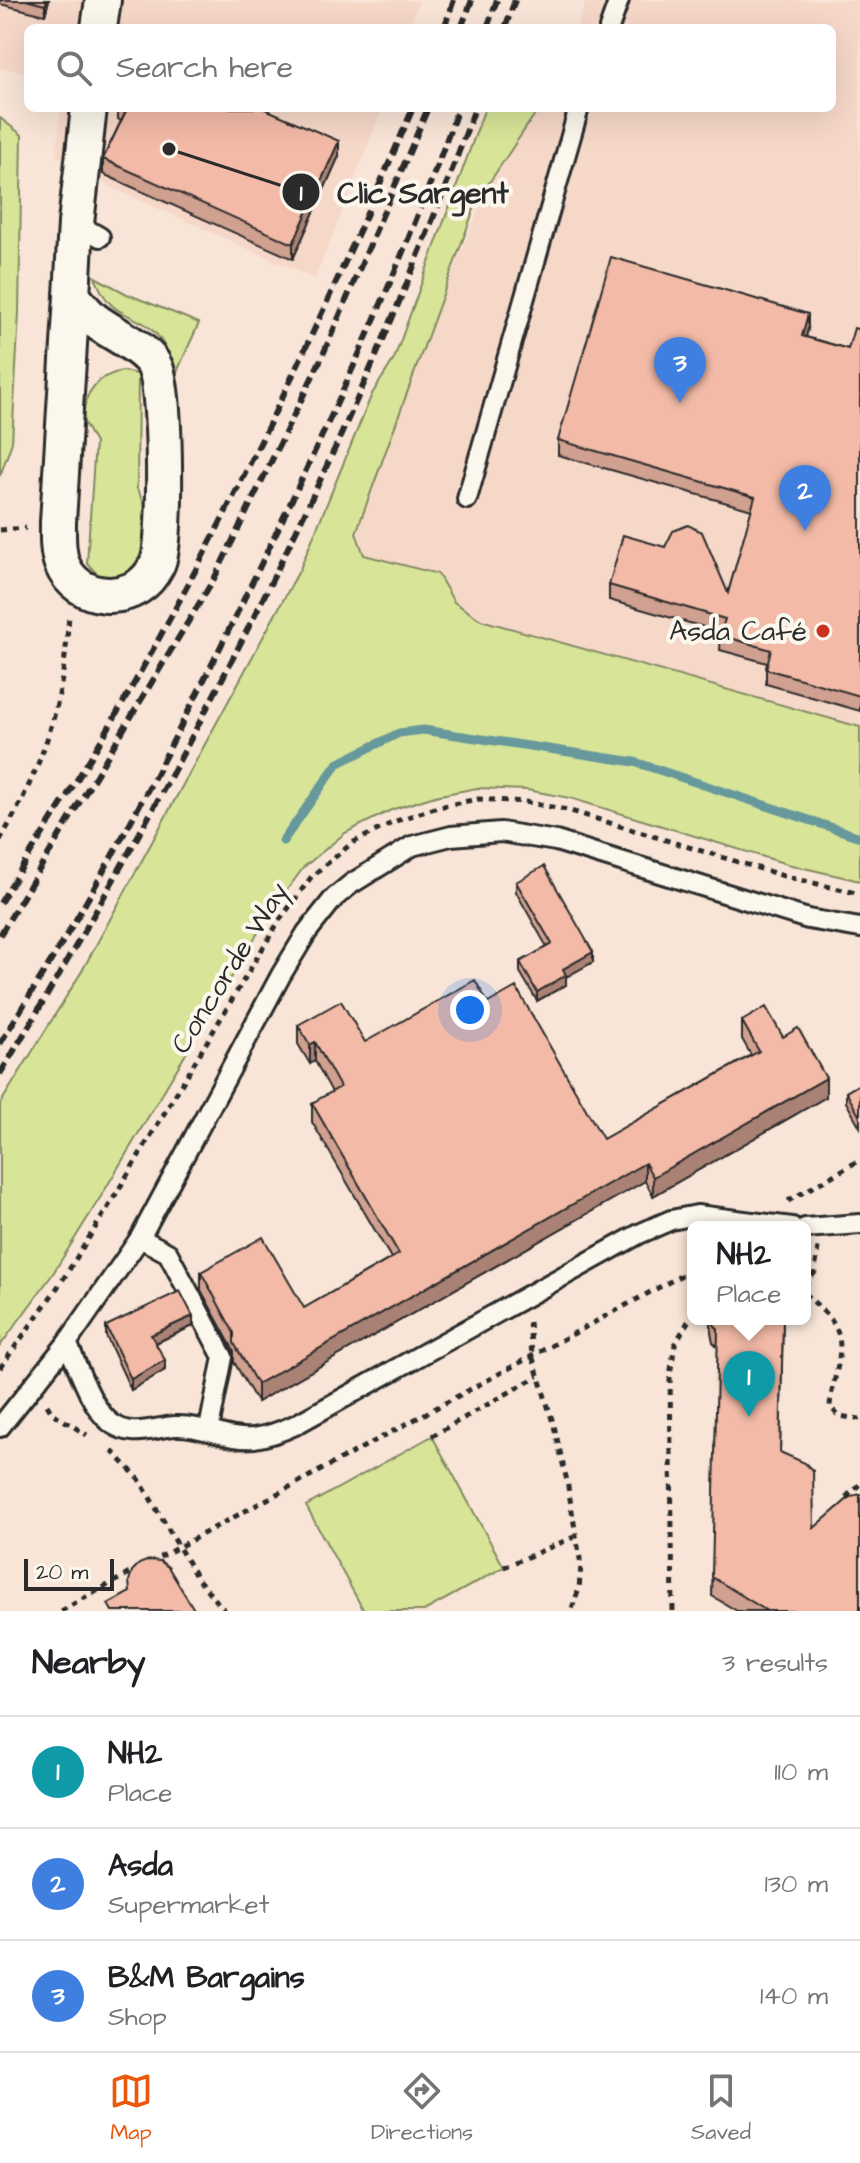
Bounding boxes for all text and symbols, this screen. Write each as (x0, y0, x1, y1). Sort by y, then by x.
search box (24, 24, 836, 112)
icon: search (52, 46, 96, 90)
text: Search here (116, 47, 293, 89)
callout: Clic Sargent (281, 165, 524, 219)
text: Clic Sargent (337, 173, 510, 217)
text: 1 (299, 177, 303, 211)
pin: 3 (654, 337, 706, 403)
pin: 2 (779, 465, 831, 531)
place label: Asda Café (669, 612, 807, 651)
marker: Asda Café (814, 622, 832, 640)
street label: Concorde Way (162, 875, 300, 1062)
your location (450, 990, 490, 1030)
popup (687, 1221, 811, 1325)
text: NH2 (717, 1234, 771, 1276)
text: Place (717, 1276, 781, 1312)
pin: 1 (723, 1351, 775, 1417)
scale bar (24, 1555, 114, 1591)
text: 20 m (36, 1557, 88, 1588)
text: Nearby (32, 1639, 146, 1687)
text: 3 results (722, 1645, 828, 1681)
text: NH2 (108, 1733, 162, 1775)
text: 1 (56, 1754, 60, 1790)
text: 110 m (774, 1754, 828, 1790)
text: Place (108, 1775, 172, 1811)
text: Asda (108, 1845, 173, 1887)
text: 2 (51, 1866, 65, 1902)
text: 130 m (764, 1866, 828, 1902)
text: Supermarket (108, 1887, 269, 1923)
text: B&M Bargains (108, 1957, 305, 1999)
text: 3 (51, 1978, 65, 2014)
text: 140 m (760, 1978, 828, 2014)
text: Shop (108, 1999, 167, 2035)
tab: Map (109, 2069, 153, 2148)
tab: Directions (371, 2069, 473, 2148)
tab: Saved (691, 2069, 751, 2148)

